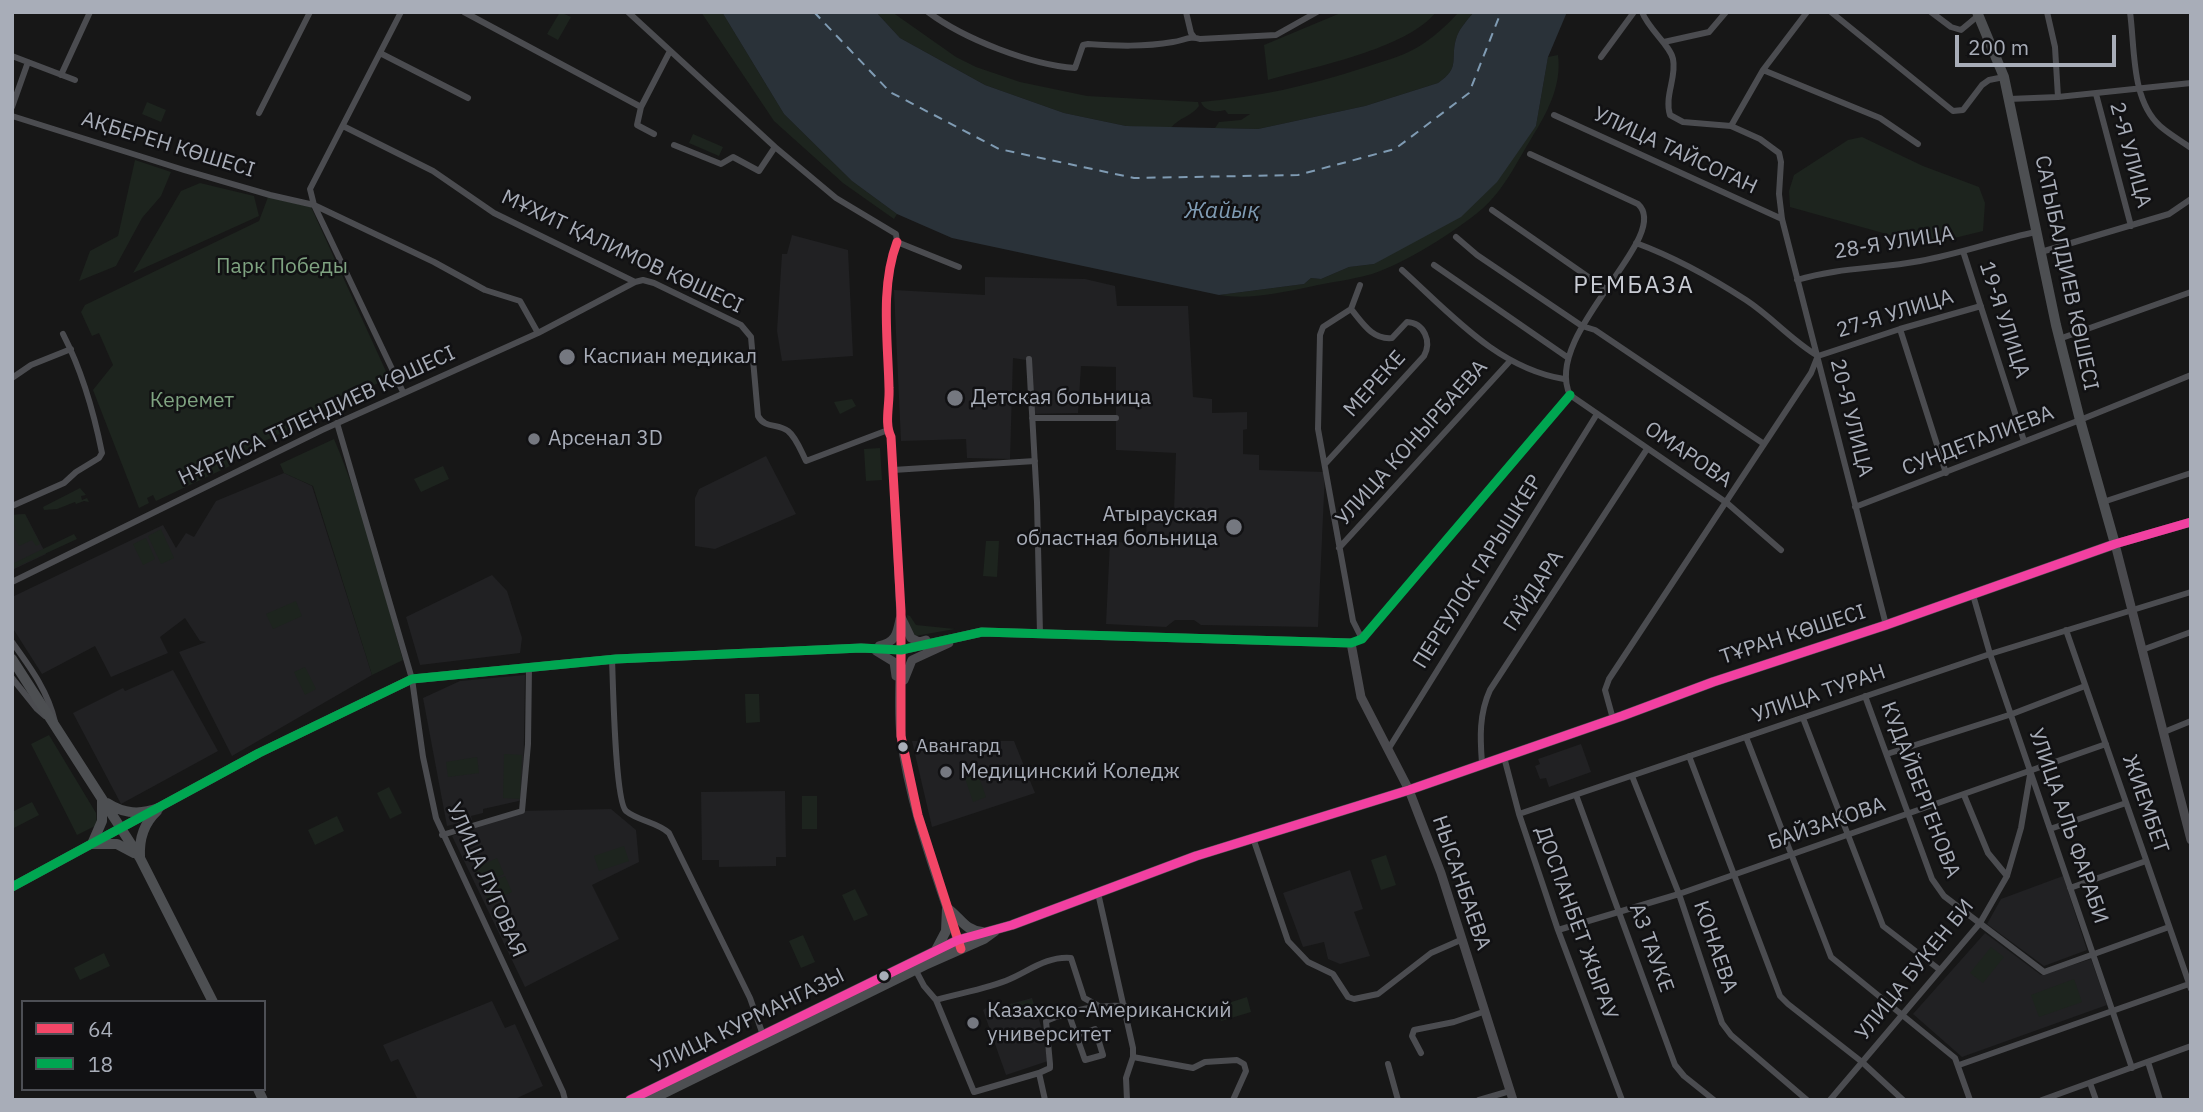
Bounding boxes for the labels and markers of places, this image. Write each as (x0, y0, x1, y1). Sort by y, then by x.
place label: Каспиан медикал (583, 344, 757, 370)
marker: Каспиан медикал (557, 347, 577, 367)
place label: Детская больница (971, 385, 1151, 411)
marker: Детская больница (945, 388, 965, 408)
place label: Арсенал 3D (548, 426, 663, 452)
marker: Арсенал 3D (526, 431, 542, 447)
place label: Атырауская областная больница (1016, 502, 1218, 552)
marker: Атырауская областная больница (1224, 517, 1244, 537)
place label: Авангард (916, 736, 1000, 758)
marker: Авангард (896, 740, 910, 754)
place label: Медицинский Коледж (960, 759, 1180, 785)
marker: Медицинский Коледж (938, 764, 954, 780)
unlabelled marker (877, 969, 891, 983)
place label: Казахско-Американский университет (987, 998, 1232, 1048)
marker: Казахско-Американский университет (965, 1015, 981, 1031)

